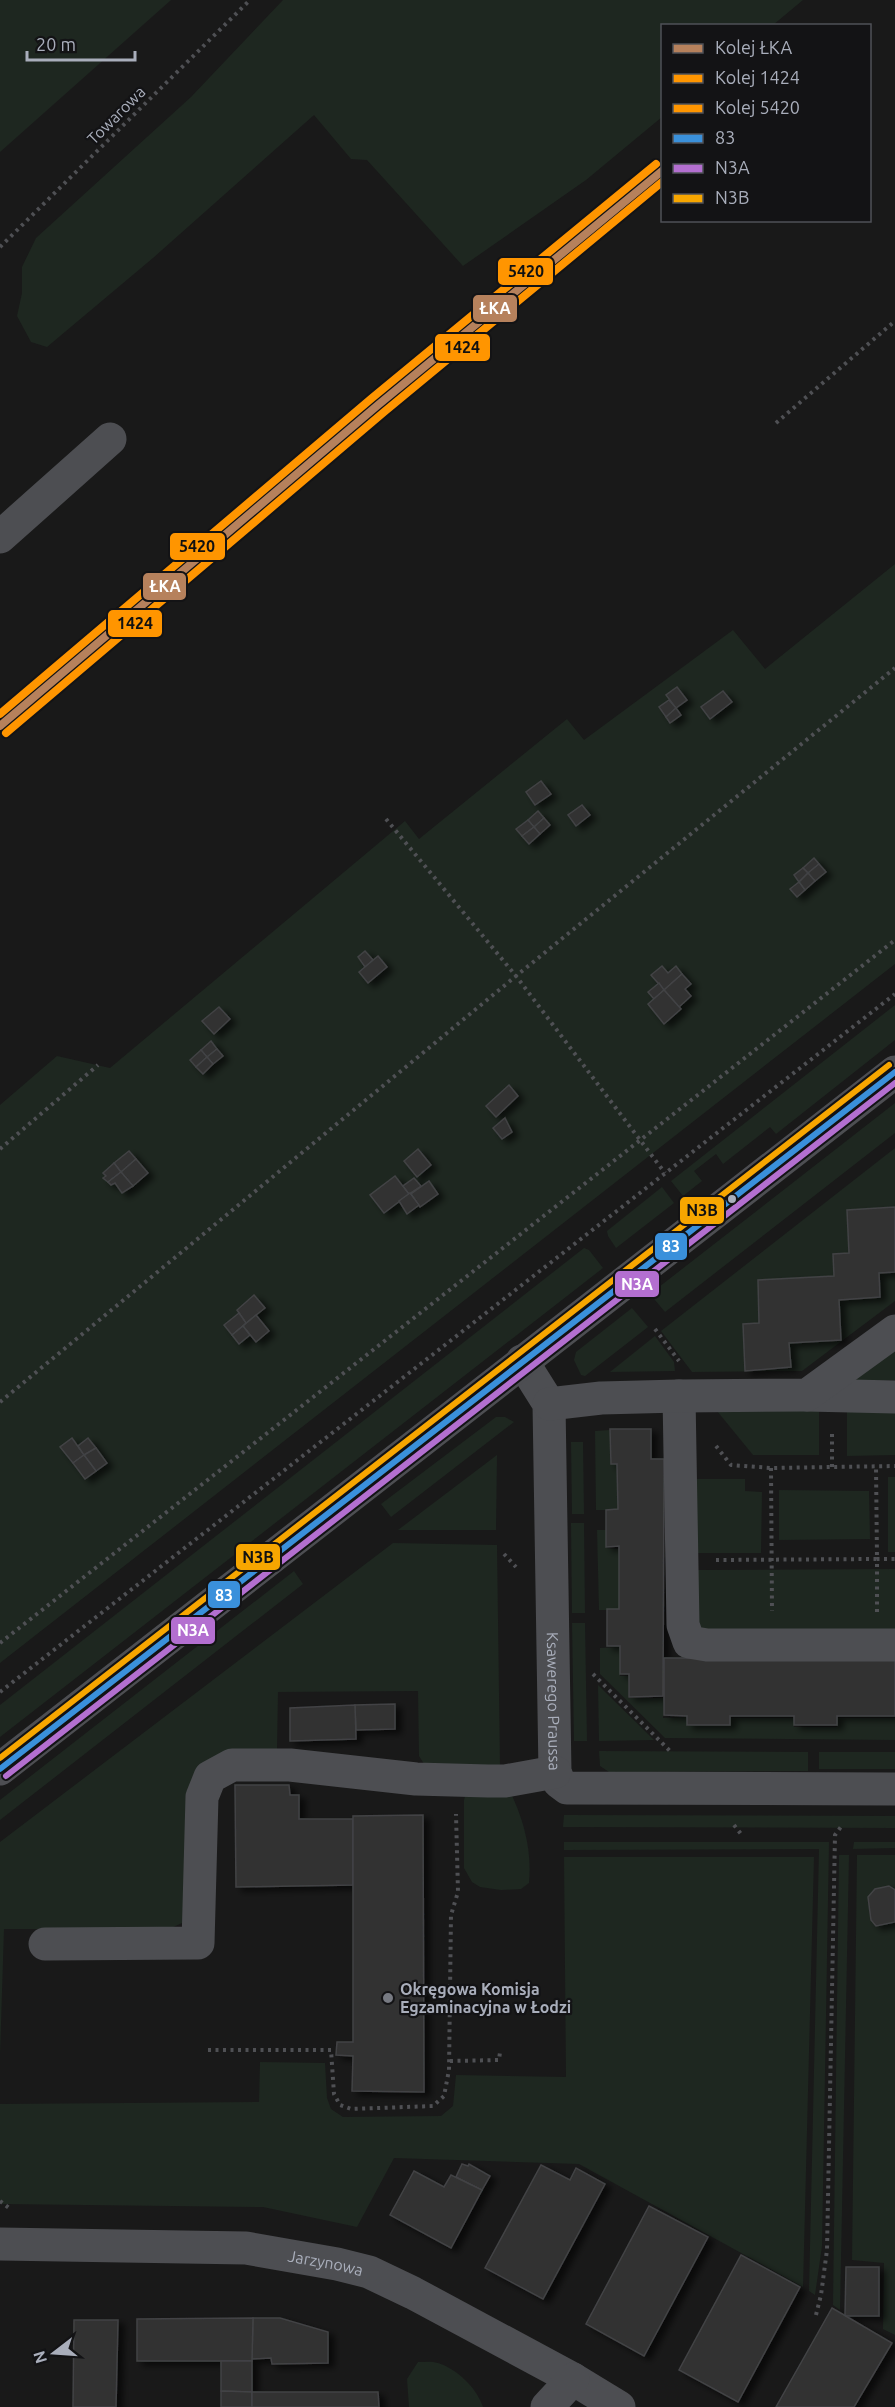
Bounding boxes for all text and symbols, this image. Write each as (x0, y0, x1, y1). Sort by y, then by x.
scale bar (27, 24, 135, 62)
legend (661, 24, 871, 222)
text: 20 m (36, 34, 76, 54)
text: Kolej ŁKA (715, 37, 792, 57)
text: Kolej 1424 (715, 67, 800, 87)
street label: Towarowa (83, 82, 149, 148)
text: Kolej 5420 (715, 97, 800, 117)
text: 83 (715, 127, 735, 147)
text: N3A (715, 157, 750, 177)
text: N3B (715, 187, 749, 207)
line badge: 5420 (497, 257, 554, 286)
text: 5420 (508, 262, 544, 280)
line badge: ŁKA (472, 294, 518, 323)
text: ŁKA (479, 299, 512, 317)
line badge: 1424 (434, 333, 491, 362)
text: 1424 (444, 338, 480, 356)
line badge: 5420 (169, 532, 226, 561)
text: 5420 (179, 537, 215, 555)
line badge: ŁKA (142, 572, 187, 601)
text: ŁKA (149, 577, 182, 595)
line badge: 1424 (107, 609, 163, 638)
text: 1424 (117, 614, 153, 632)
unlabelled marker (726, 1193, 738, 1205)
line badge: N3B (679, 1196, 725, 1225)
text: N3B (686, 1201, 718, 1219)
line badge: 83 (654, 1232, 688, 1261)
text: 83 (662, 1237, 680, 1255)
line badge: N3A (614, 1270, 660, 1298)
text: N3A (621, 1275, 654, 1293)
line badge: N3B (235, 1543, 281, 1571)
text: N3B (242, 1548, 274, 1566)
line badge: 83 (207, 1580, 241, 1609)
text: 83 (215, 1586, 233, 1604)
line badge: N3A (170, 1616, 216, 1645)
text: N3A (177, 1621, 210, 1639)
street label: Ksawerego Praussa (544, 1632, 564, 1771)
place label: Okręgowa Komisja Egzaminacyjna w Łodzi (400, 1980, 571, 2016)
marker: Okręgowa Komisja Egzaminacyjna w Łodzi (381, 1991, 395, 2005)
street label: Jarzynowa (287, 2247, 365, 2279)
north arrow (24, 2323, 84, 2383)
text: N (29, 2349, 50, 2366)

